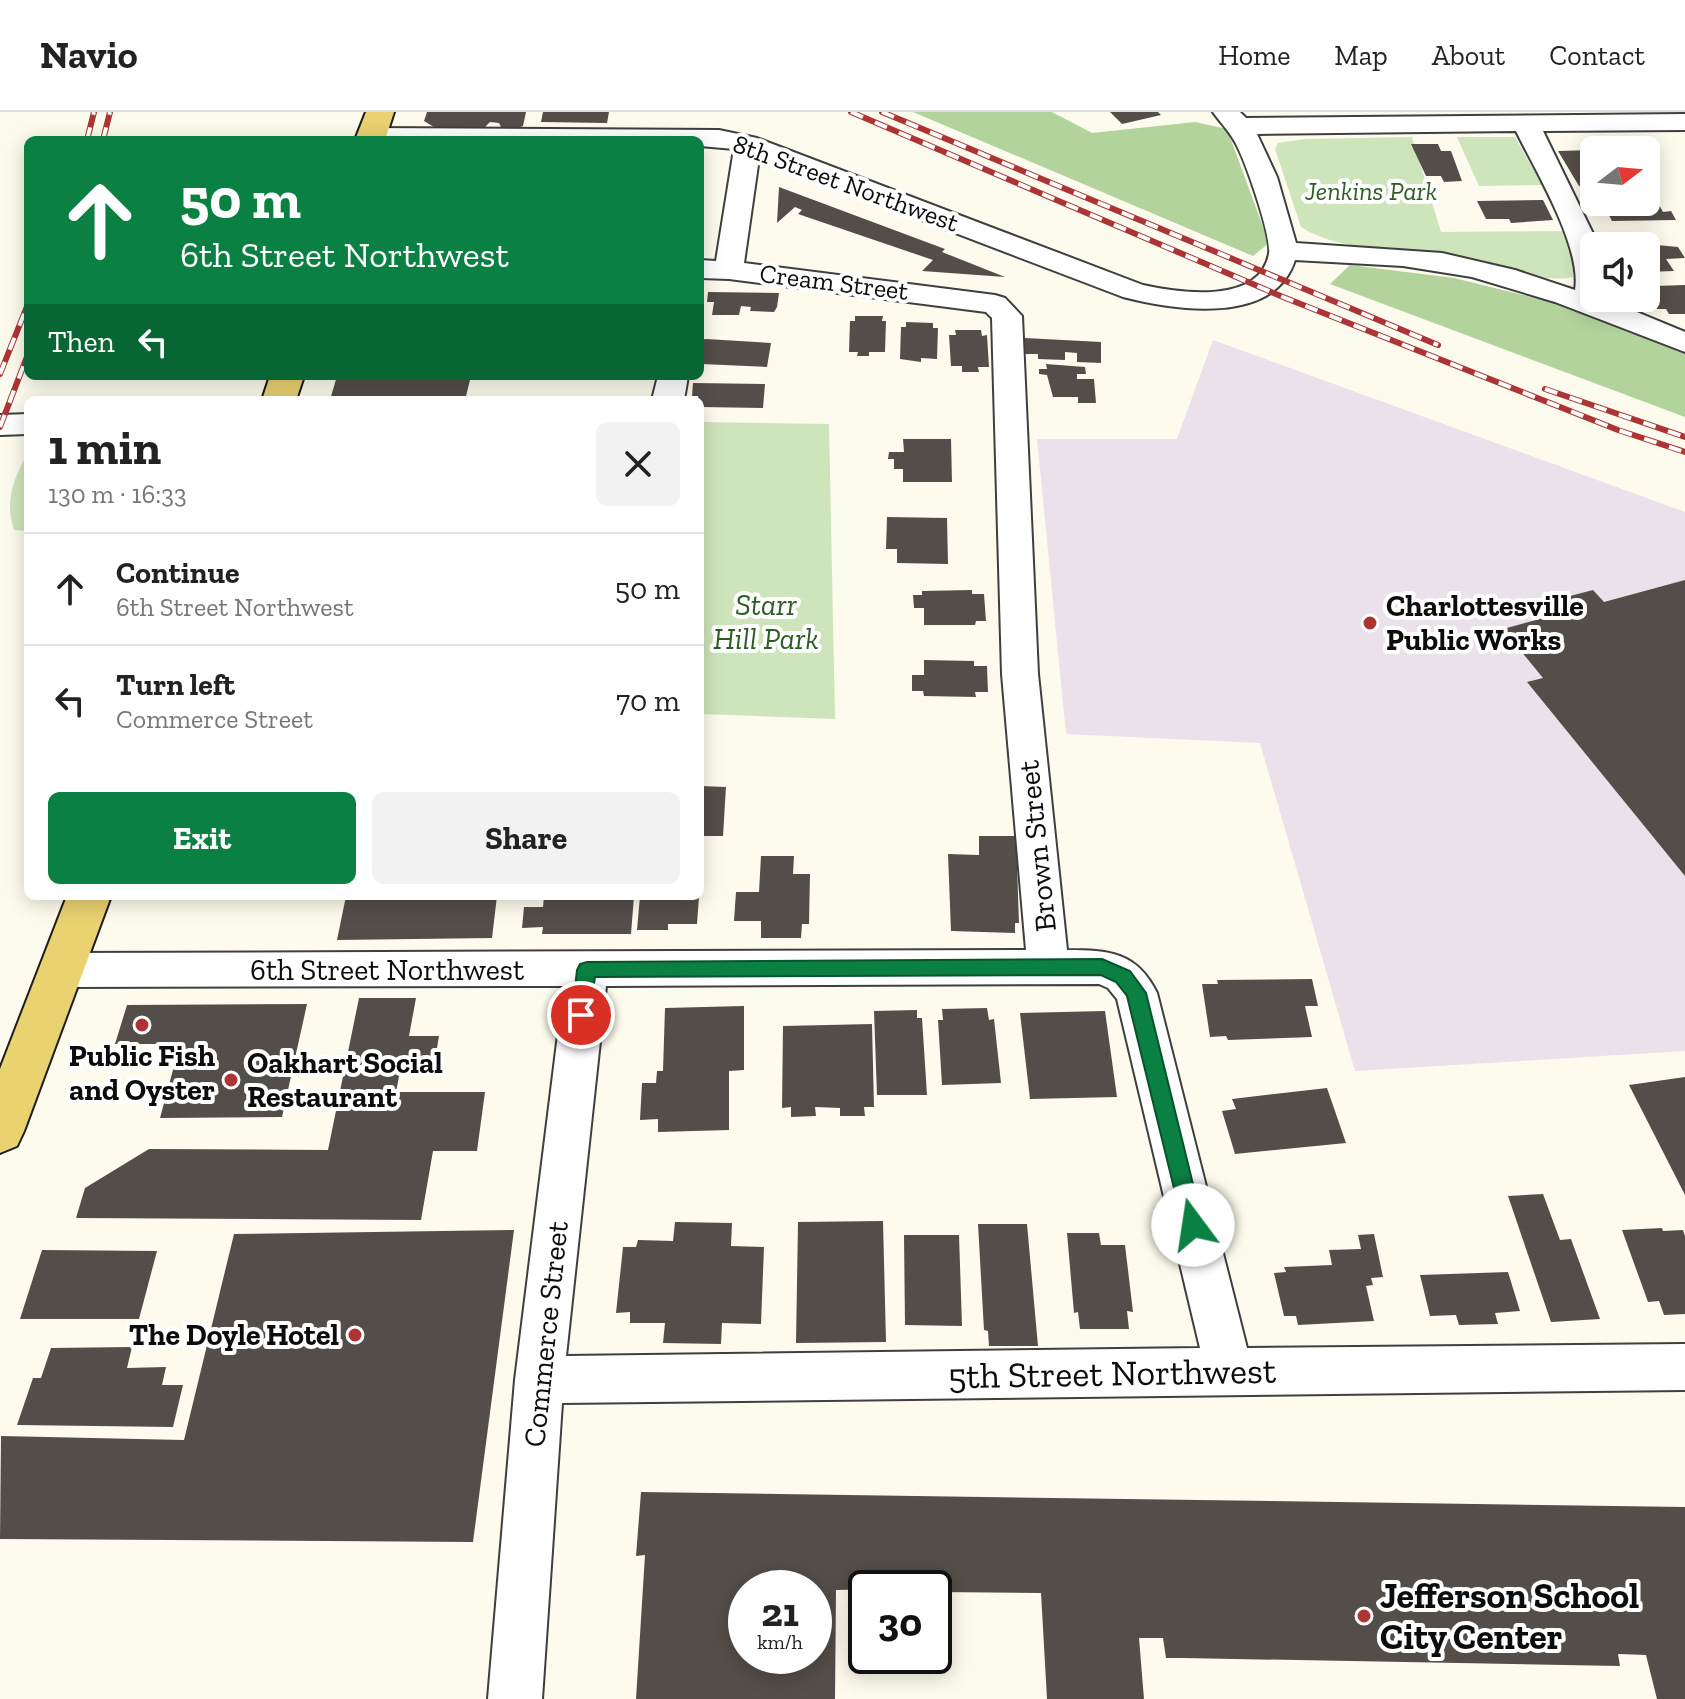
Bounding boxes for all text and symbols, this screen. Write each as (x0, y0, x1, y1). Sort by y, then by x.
text: Navio (40, 32, 138, 78)
text: Home (1218, 39, 1290, 72)
text: Map (1334, 39, 1388, 72)
text: About (1432, 39, 1505, 72)
text: Contact (1549, 39, 1645, 72)
street label: 8th Street Northwest (729, 127, 963, 239)
north arrow (1580, 136, 1660, 216)
map controls (1580, 136, 1660, 312)
text: 50 m (180, 165, 301, 232)
icon: ahead (48, 168, 152, 272)
park label: Jenkins Park (1304, 175, 1437, 207)
button: sound (1580, 232, 1660, 312)
text: 6th Street Northwest (180, 233, 509, 276)
street label: Cream Street (758, 257, 910, 307)
icon: left (131, 320, 175, 364)
text: Then (48, 324, 115, 360)
text: 1 min (48, 419, 161, 476)
button: close (596, 422, 680, 506)
text: 130 m · 16:33 (48, 478, 187, 510)
text: Continue (116, 555, 240, 591)
icon: ahead (48, 567, 92, 611)
text: 50 m (615, 571, 680, 607)
park label: Starr Hill Park (713, 587, 819, 657)
place label: Charlottesville Public Works (1386, 588, 1584, 658)
text: 6th Street Northwest (116, 591, 354, 623)
marker: Charlottesville Public Works (1361, 614, 1379, 632)
text: Turn left (116, 667, 235, 703)
icon: left (48, 679, 92, 723)
text: 70 m (616, 683, 680, 719)
text: Commerce Street (116, 703, 313, 735)
street label: Brown Street (1010, 759, 1064, 933)
button: Exit (48, 792, 356, 884)
button: Share (372, 792, 680, 884)
street label: 6th Street Northwest (250, 952, 524, 988)
pin (547, 981, 615, 1049)
icon: arrive (559, 993, 603, 1037)
marker: Public Fish and Oyster (133, 1016, 151, 1034)
place label: Public Fish and Oyster (69, 1038, 216, 1108)
place label: Oakhart Social Restaurant (247, 1045, 443, 1115)
marker: Oakhart Social Restaurant (222, 1071, 240, 1089)
position arrow (1151, 1183, 1235, 1267)
street label: Commerce Street (516, 1219, 576, 1449)
place label: The Doyle Hotel (129, 1317, 339, 1353)
marker: The Doyle Hotel (346, 1326, 364, 1344)
street label: 5th Street Northwest (948, 1349, 1277, 1397)
speed limit sign: 30 (848, 1570, 952, 1674)
place label: Jefferson School City Center (1380, 1574, 1639, 1658)
text: 21 (761, 1588, 799, 1636)
marker: Jefferson School City Center (1355, 1607, 1373, 1625)
text: km/h (757, 1630, 803, 1654)

